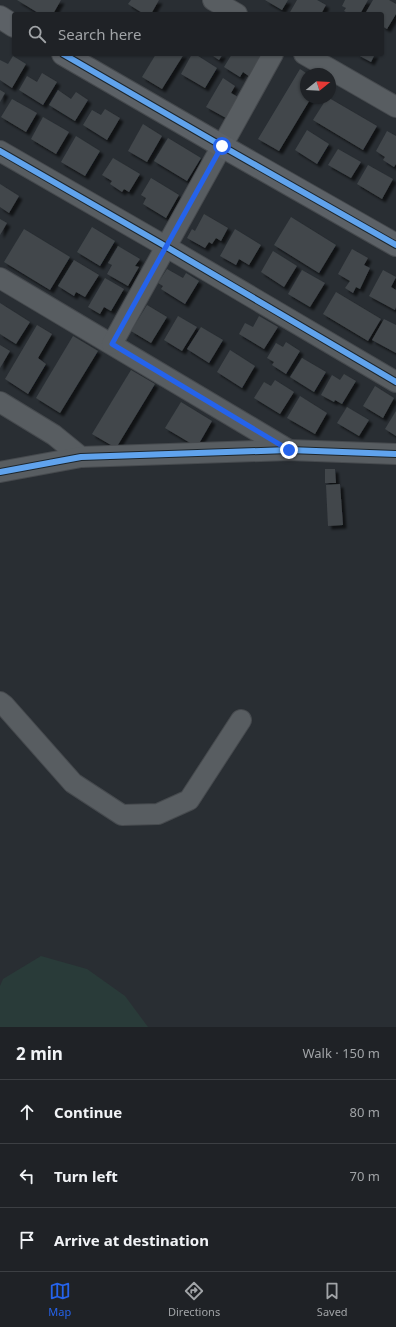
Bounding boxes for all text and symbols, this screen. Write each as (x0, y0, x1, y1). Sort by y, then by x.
search box (12, 12, 384, 56)
icon: search (26, 23, 48, 45)
text: Search here (58, 24, 141, 44)
north arrow (300, 68, 336, 104)
route start (213, 137, 231, 155)
route end (280, 441, 298, 459)
text: 2 min (16, 1042, 63, 1065)
text: Walk · 150 m (302, 1044, 380, 1062)
icon: ahead (16, 1101, 38, 1123)
text: Continue (54, 1102, 122, 1122)
text: 80 m (350, 1103, 380, 1121)
icon: left (16, 1165, 38, 1187)
text: Turn left (54, 1166, 118, 1186)
text: 70 m (350, 1167, 380, 1185)
icon: arrive (16, 1229, 38, 1251)
text: Arrive at destination (54, 1230, 209, 1250)
tab: Map (48, 1280, 71, 1319)
tab: Directions (168, 1280, 220, 1319)
tab: Saved (317, 1280, 348, 1319)

